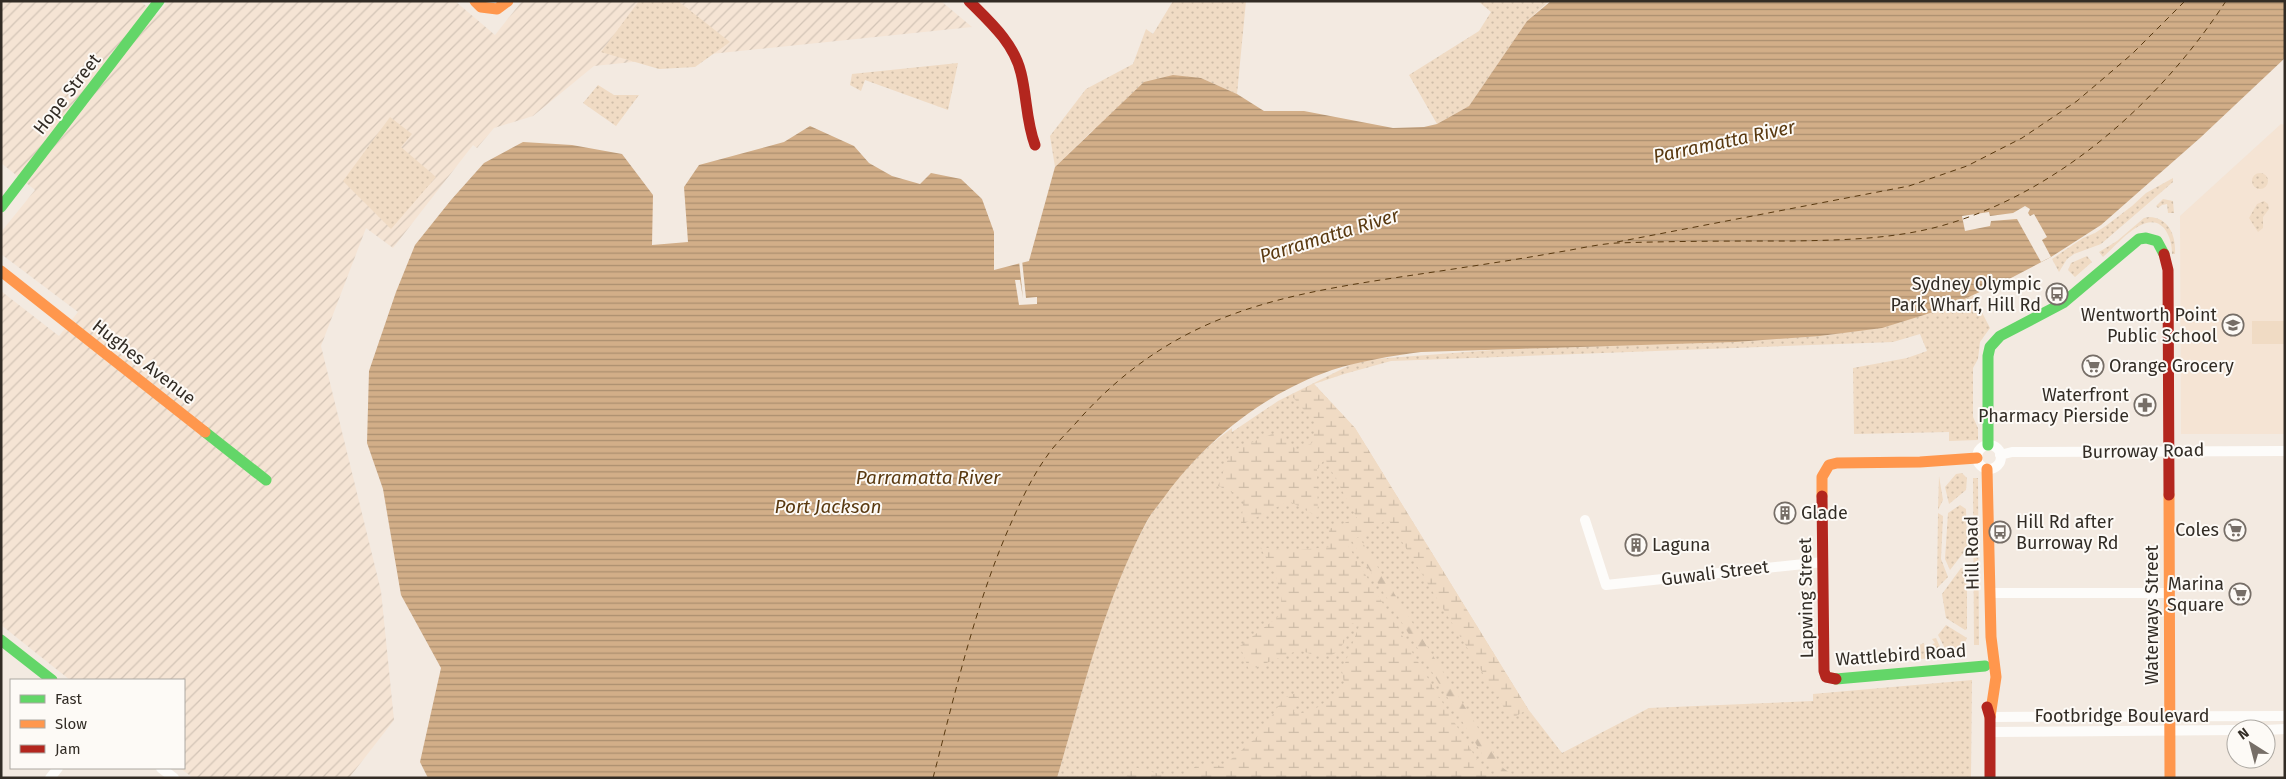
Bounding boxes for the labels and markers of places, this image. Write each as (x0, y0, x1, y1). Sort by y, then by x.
place label: Sydney Olympic Park Wharf, Hill Rd (1890, 273, 2041, 316)
bus stop icon: Sydney Olympic Park Wharf, Hill Rd (2045, 282, 2069, 306)
place label: Wentworth Point Public School (2081, 304, 2217, 347)
school or university icon: Wentworth Point Public School (2221, 313, 2245, 337)
supermarket icon: Orange Grocery (2081, 354, 2105, 378)
place label: Orange Grocery (2109, 355, 2234, 377)
place label: Waterfront Pharmacy Pierside (1978, 384, 2129, 427)
pharmacy icon: Waterfront Pharmacy Pierside (2133, 393, 2157, 417)
building icon: Glade (1773, 501, 1797, 525)
place label: Glade (1801, 502, 1848, 524)
place label: Hill Rd after Burroway Rd (2016, 511, 2119, 554)
supermarket icon: Coles (2223, 518, 2247, 542)
place label: Coles (2175, 519, 2219, 541)
bus stop icon: Hill Rd after Burroway Rd (1988, 520, 2012, 544)
building icon: Laguna (1624, 533, 1648, 557)
place label: Laguna (1652, 534, 1710, 556)
place label: Marina Square (2167, 573, 2224, 616)
supermarket icon: Marina Square (2228, 582, 2252, 606)

